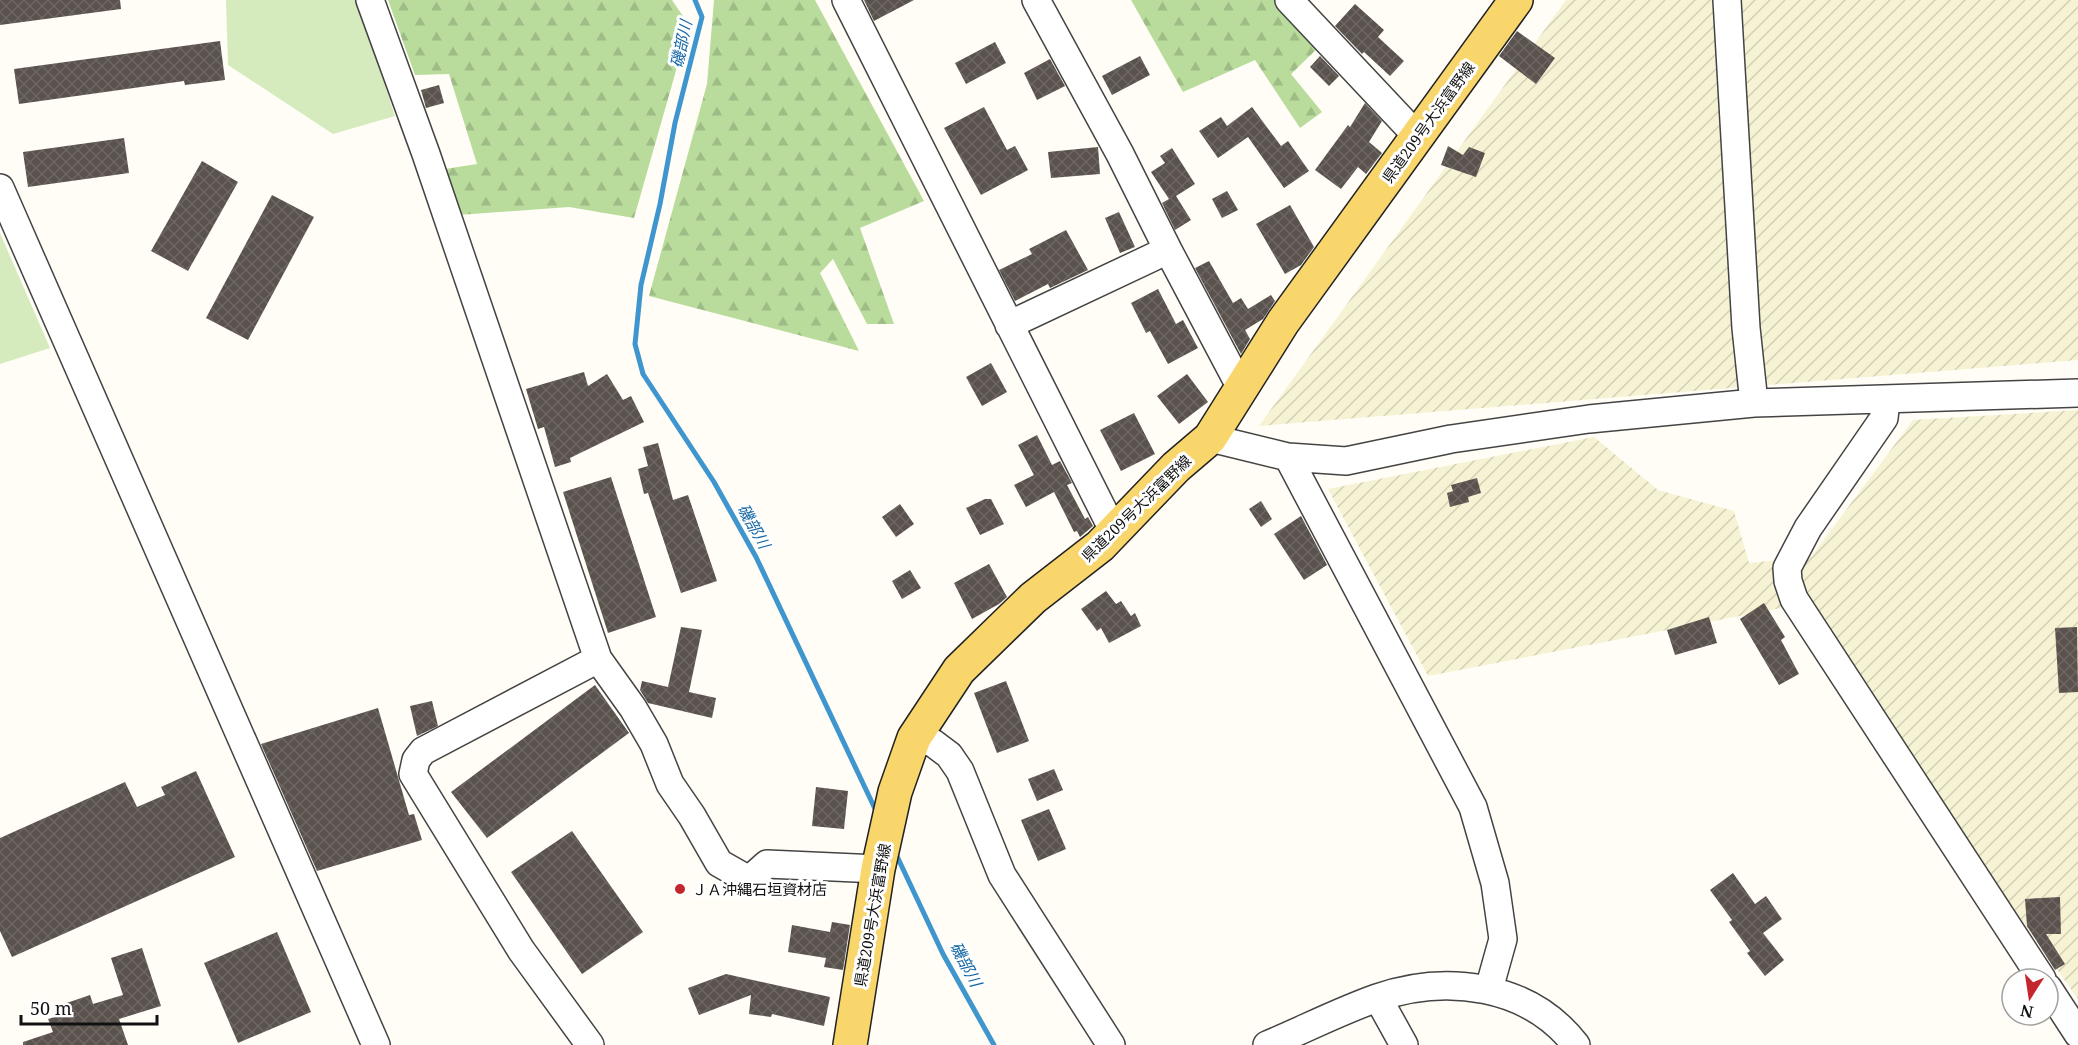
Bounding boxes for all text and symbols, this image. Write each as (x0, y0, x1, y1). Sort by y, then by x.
water label: 磯部川 (665, 16, 697, 70)
street label: 県道209号大浜富野線 (1377, 57, 1479, 187)
street label: 県道209号大浜富野線 (1077, 450, 1195, 566)
water label: 磯部川 (733, 500, 776, 554)
street label: 県道209号大浜富野線 (850, 842, 894, 988)
place label: ＪＡ沖縄石垣資材店 (692, 879, 827, 899)
marker: ＪＡ沖縄石垣資材店 (673, 882, 687, 896)
water label: 磯部川 (945, 938, 988, 992)
north arrow (2000, 967, 2060, 1027)
scale bar (21, 988, 158, 1026)
text: 50 m (30, 996, 72, 1020)
text: N (2018, 1000, 2035, 1024)

